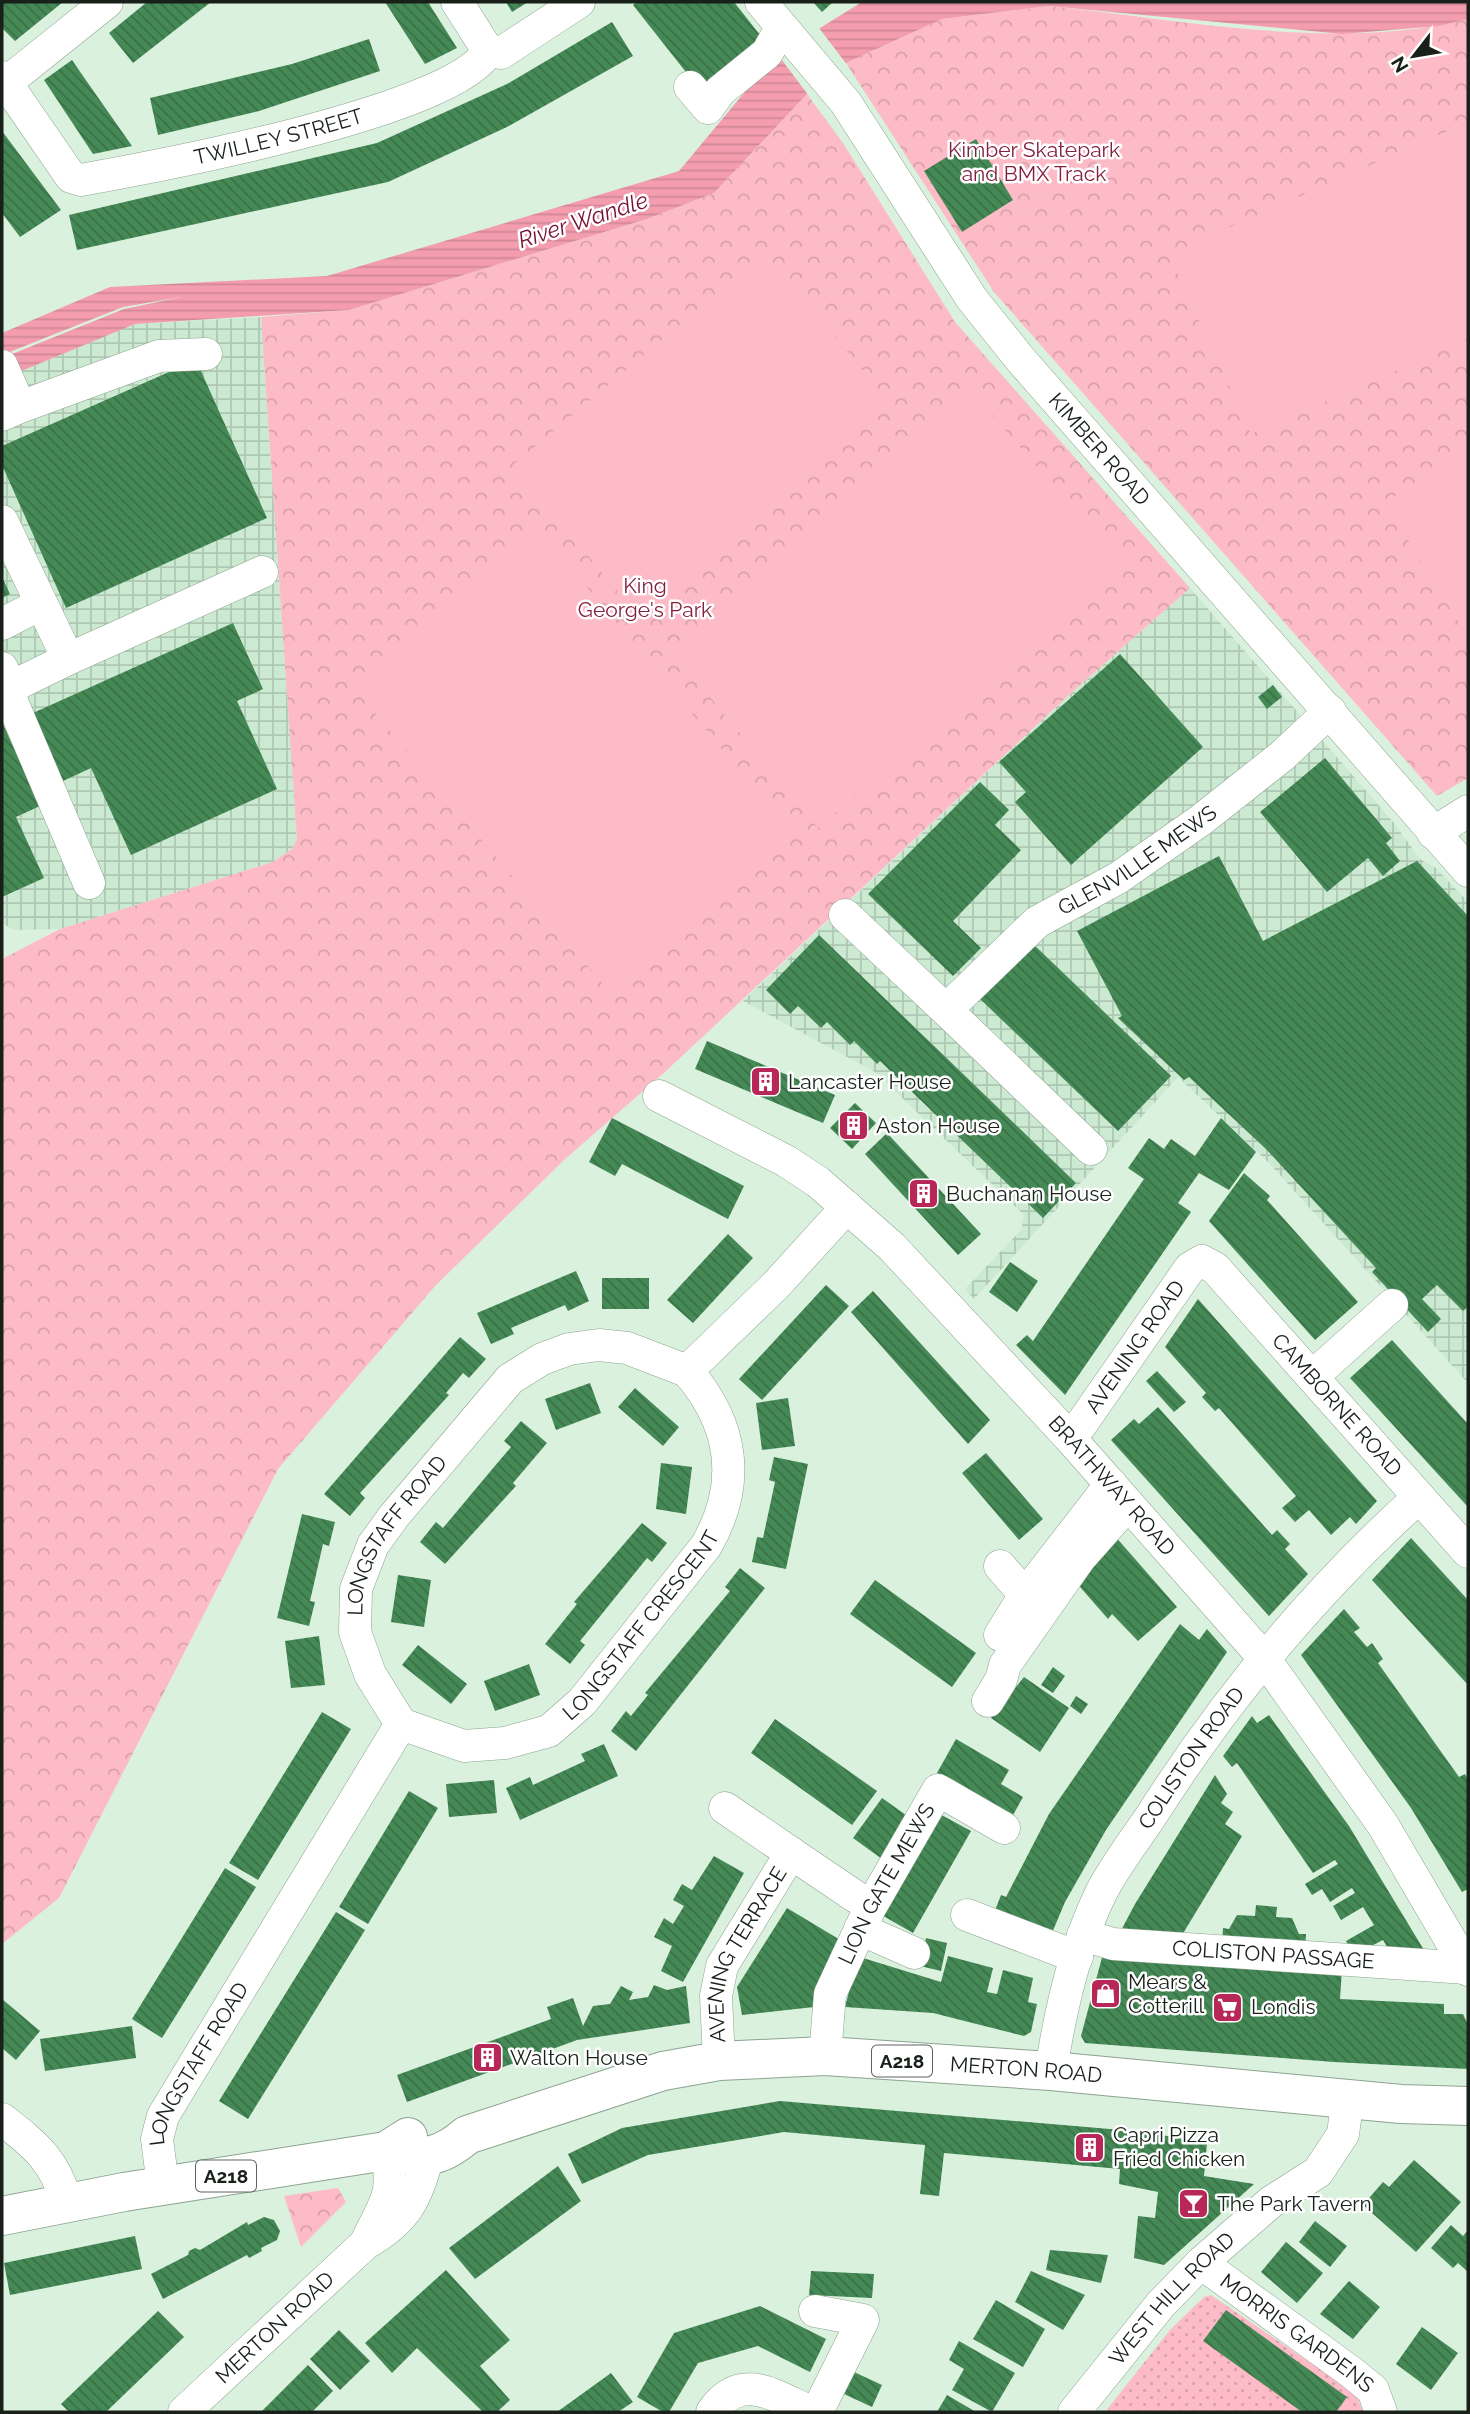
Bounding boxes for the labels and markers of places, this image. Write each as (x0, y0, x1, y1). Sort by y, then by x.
building icon: Lancaster House (748, 1065, 782, 1099)
place label: Lancaster House (788, 1069, 951, 1094)
building icon: Aston House (836, 1109, 870, 1143)
place label: Aston House (876, 1113, 1000, 1138)
building icon: Buchanan House (906, 1177, 940, 1211)
place label: Buchanan House (946, 1181, 1112, 1206)
place label: Mears & Cotterill (1128, 1969, 1207, 2018)
shop icon: Mears & Cotterill (1088, 1977, 1122, 2011)
supermarket icon: Londis (1211, 1990, 1245, 2024)
place label: Londis (1251, 1994, 1316, 2019)
building icon: Walton House (470, 2041, 504, 2075)
place label: Walton House (510, 2045, 648, 2070)
place label: Capri Pizza Fried Chicken (1113, 2122, 1245, 2171)
building icon: Capri Pizza Fried Chicken (1073, 2130, 1107, 2164)
bar icon: The Park Tavern (1177, 2187, 1211, 2221)
place label: The Park Tavern (1217, 2191, 1372, 2216)

